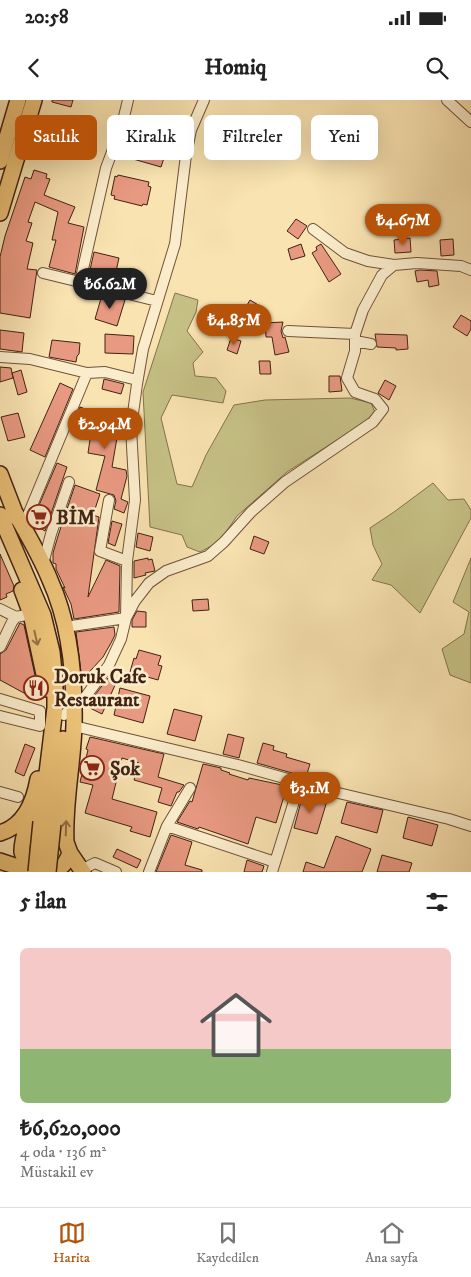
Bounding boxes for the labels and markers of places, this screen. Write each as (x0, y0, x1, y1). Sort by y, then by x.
pin: ₺4.67M (362, 204, 444, 246)
pin: ₺6.62M (69, 268, 151, 310)
pin: ₺4.85M (193, 304, 275, 346)
pin: ₺2.94M (64, 408, 146, 450)
supermarket icon: BİM (26, 504, 52, 530)
place label: BİM (56, 505, 95, 531)
place label: Doruk Cafe Restaurant (54, 665, 147, 713)
restaurant icon: Doruk Cafe Restaurant (23, 675, 49, 701)
supermarket icon: Şok (79, 755, 105, 781)
place label: Şok (110, 757, 141, 782)
pin: ₺3.1M (275, 772, 345, 814)

